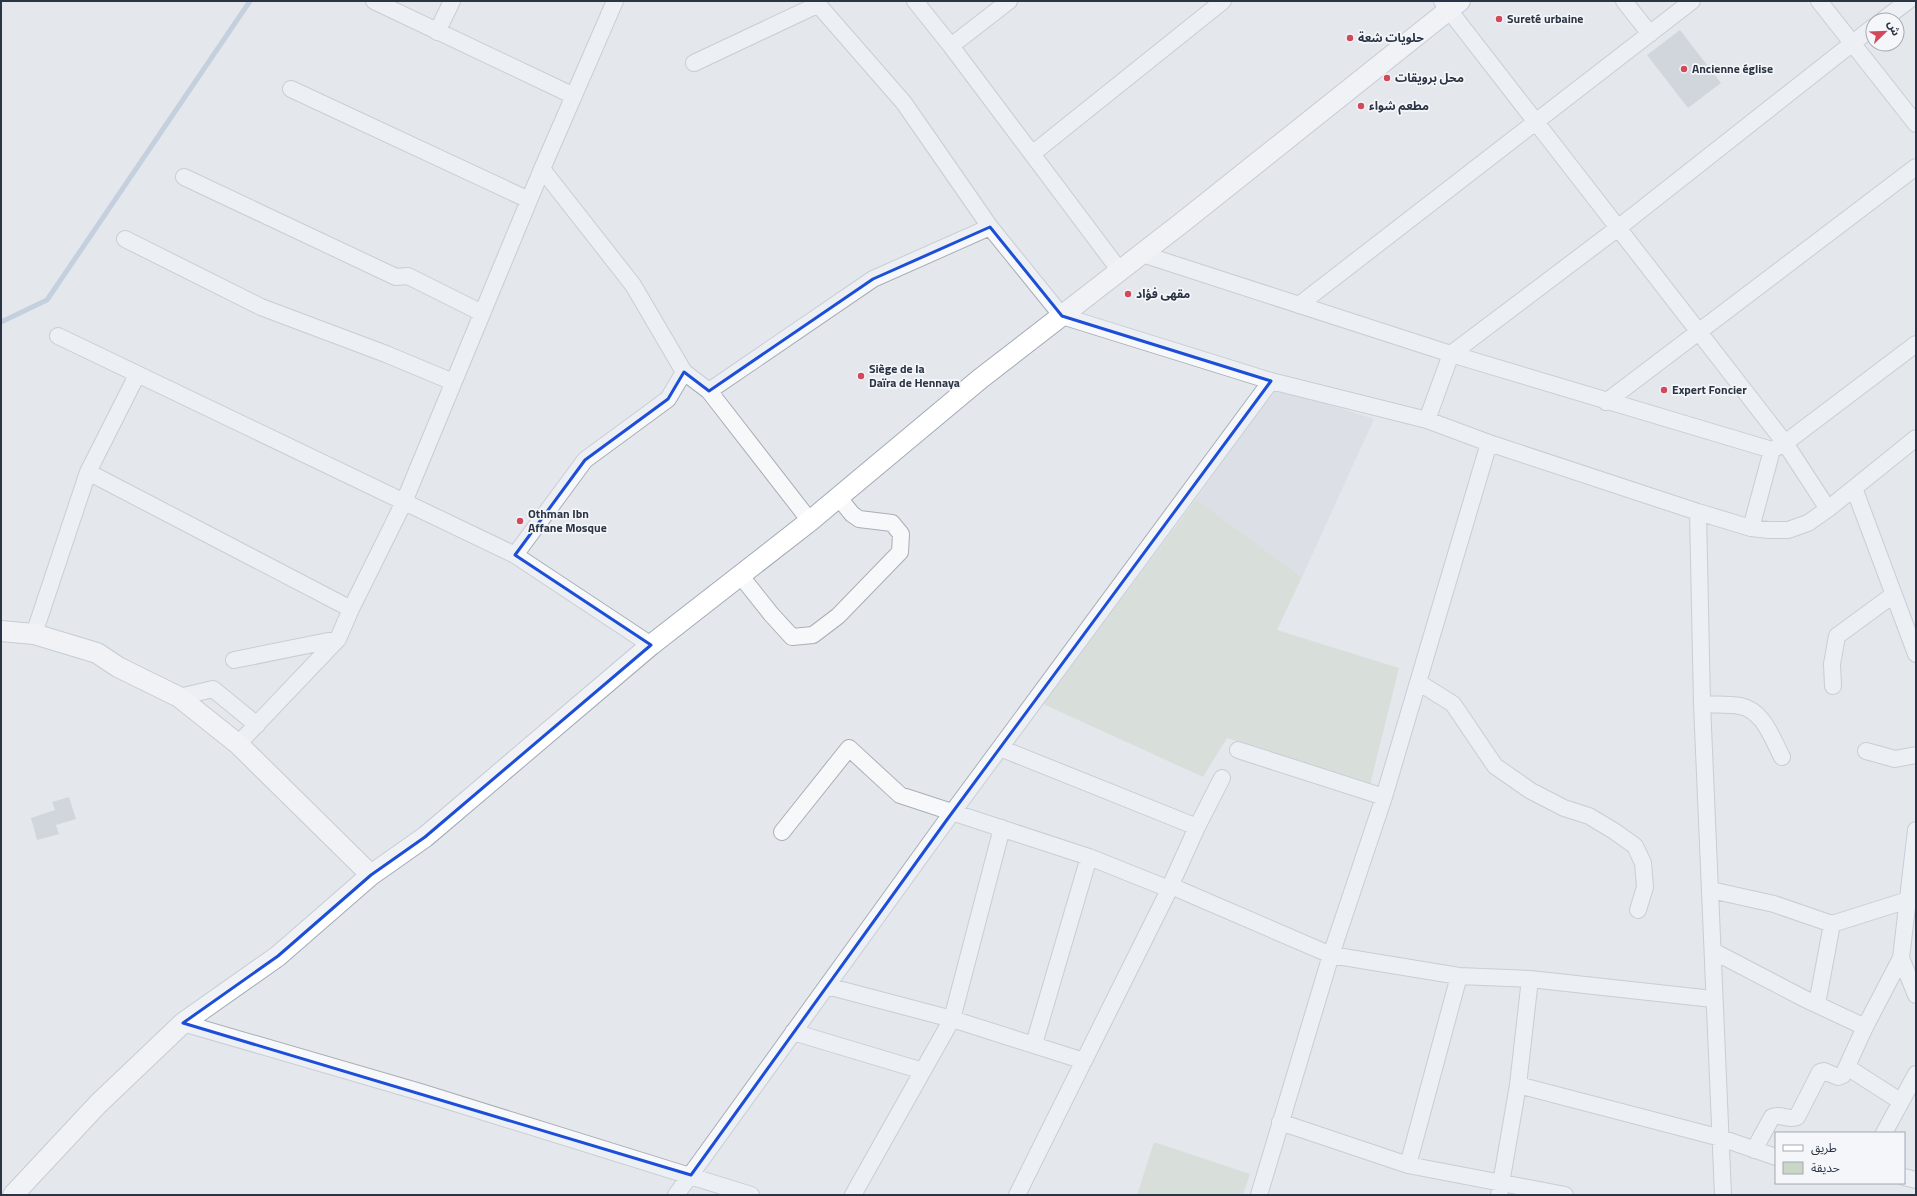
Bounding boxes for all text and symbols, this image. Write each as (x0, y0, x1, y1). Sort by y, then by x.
place label: Sureté urbaine (1507, 9, 1584, 28)
north arrow (1865, 12, 1905, 52)
marker: Sureté urbaine (1494, 14, 1504, 24)
text: ش (1884, 18, 1905, 38)
place label: حلويات شعة (1358, 28, 1424, 47)
marker: حلويات شعة (1345, 33, 1355, 43)
place label: Ancienne église (1692, 59, 1773, 78)
marker: Ancienne église (1679, 64, 1689, 74)
place label: محل برويقات (1395, 68, 1464, 87)
marker: محل برويقات (1382, 73, 1392, 83)
place label: مطعم شواء (1369, 96, 1429, 115)
marker: مطعم شواء (1356, 101, 1366, 111)
place label: مقهى فؤاد (1136, 284, 1190, 303)
marker: مقهى فؤاد (1123, 289, 1133, 299)
place label: Siège de la Daïra de Hennaya (869, 359, 960, 392)
marker: Siège de la Daïra de Hennaya (856, 371, 866, 381)
place label: Expert Foncier (1672, 380, 1747, 399)
marker: Expert Foncier (1659, 385, 1669, 395)
place label: Othman Ibn Affane Mosque (528, 504, 607, 537)
marker: Othman Ibn Affane Mosque (515, 516, 525, 526)
legend (1775, 1132, 1905, 1184)
text: طريق (1811, 1138, 1837, 1157)
text: حديقة (1811, 1158, 1840, 1177)

